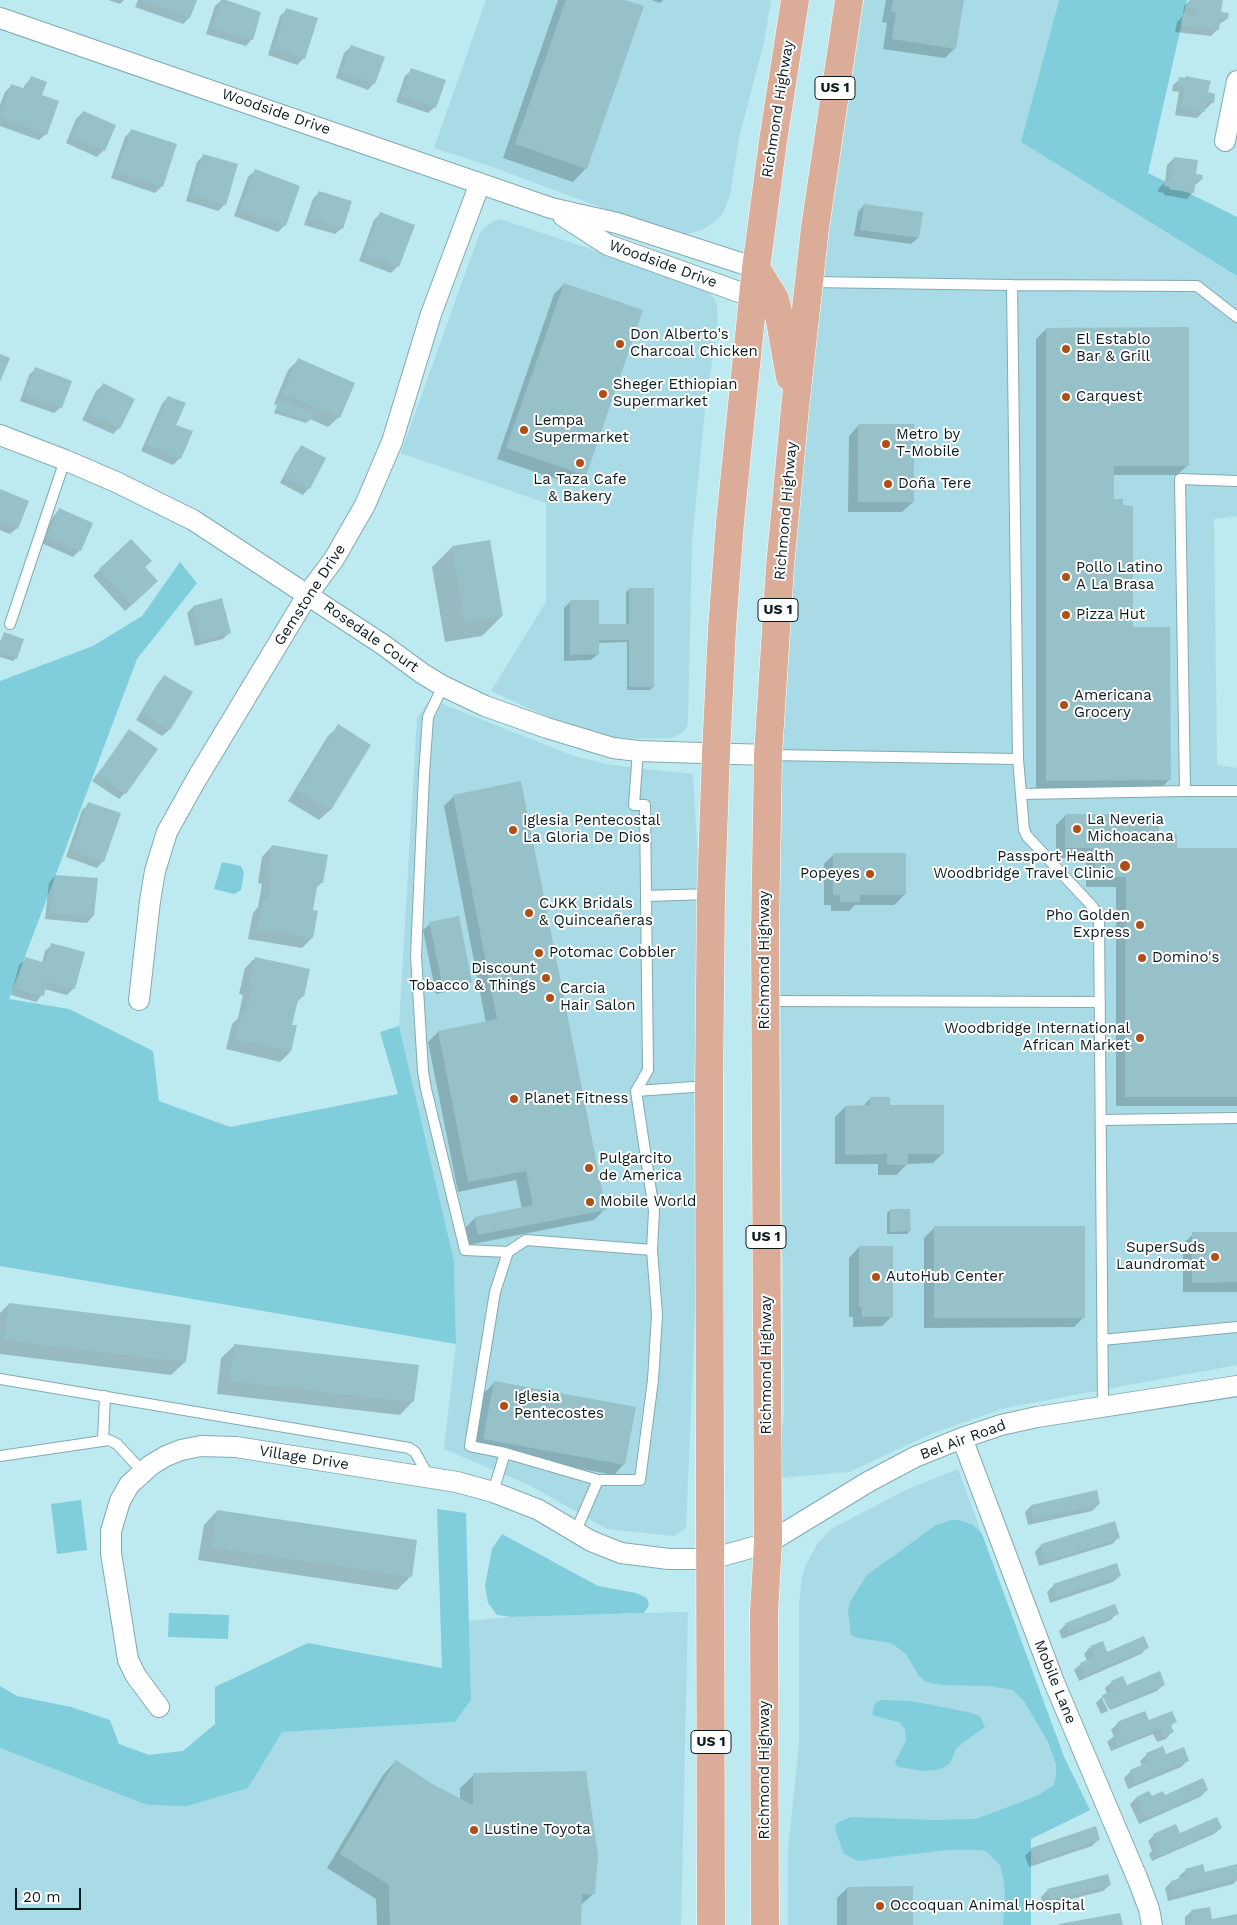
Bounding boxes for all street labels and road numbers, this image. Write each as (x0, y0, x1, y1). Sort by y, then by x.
street label: Richmond Highway (758, 39, 798, 179)
road number: US 1 (815, 76, 855, 100)
street label: Woodside Drive (219, 85, 333, 139)
street label: Woodside Drive (607, 236, 719, 292)
street label: Richmond Highway (771, 441, 801, 581)
street label: Gemstone Drive (270, 541, 350, 649)
street label: Rosedale Court (320, 597, 422, 677)
road number: US 1 (758, 598, 798, 622)
street label: Richmond Highway (756, 891, 774, 1029)
road number: US 1 (746, 1226, 786, 1248)
street label: Richmond Highway (758, 1296, 776, 1434)
street label: Bel Air Road (918, 1416, 1008, 1464)
street label: Village Drive (258, 1442, 350, 1474)
street label: Mobile Lane (1030, 1637, 1080, 1727)
street label: Richmond Highway (756, 1701, 774, 1839)
road number: US 1 (691, 1730, 731, 1754)

